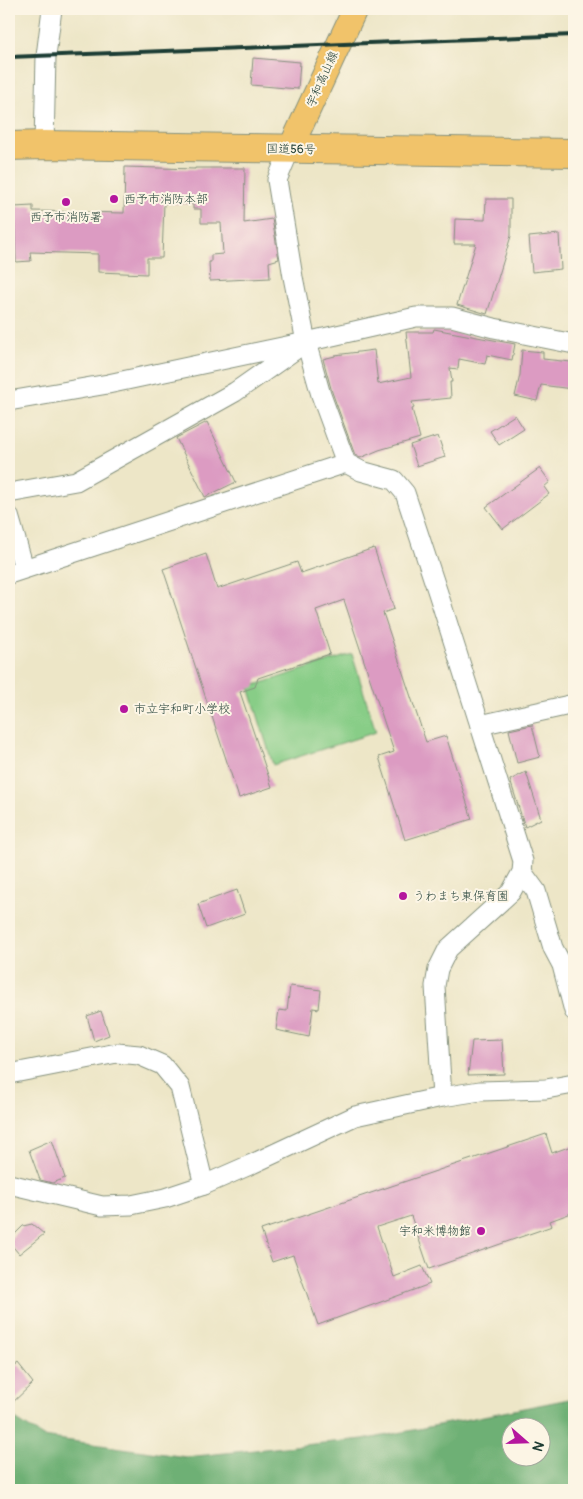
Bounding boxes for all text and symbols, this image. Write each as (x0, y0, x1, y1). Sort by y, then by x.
street label: 宇和高山線 (303, 49, 342, 110)
street label: 国道56号 (266, 142, 316, 157)
place label: 西予市消防本部 (124, 192, 208, 207)
marker: 西予市消防本部 (108, 193, 120, 205)
marker: 西予市消防署 (60, 196, 72, 208)
place label: 西予市消防署 (30, 210, 102, 225)
place label: 市立宇和町小学校 (134, 702, 230, 717)
marker: 市立宇和町小学校 (118, 703, 130, 715)
place label: うわまち東保育園 (413, 889, 509, 904)
marker: うわまち東保育園 (397, 890, 409, 902)
place label: 宇和米博物館 (399, 1224, 471, 1239)
marker: 宇和米博物館 (475, 1225, 487, 1237)
north arrow (500, 1416, 550, 1466)
text: N (528, 1439, 547, 1454)

